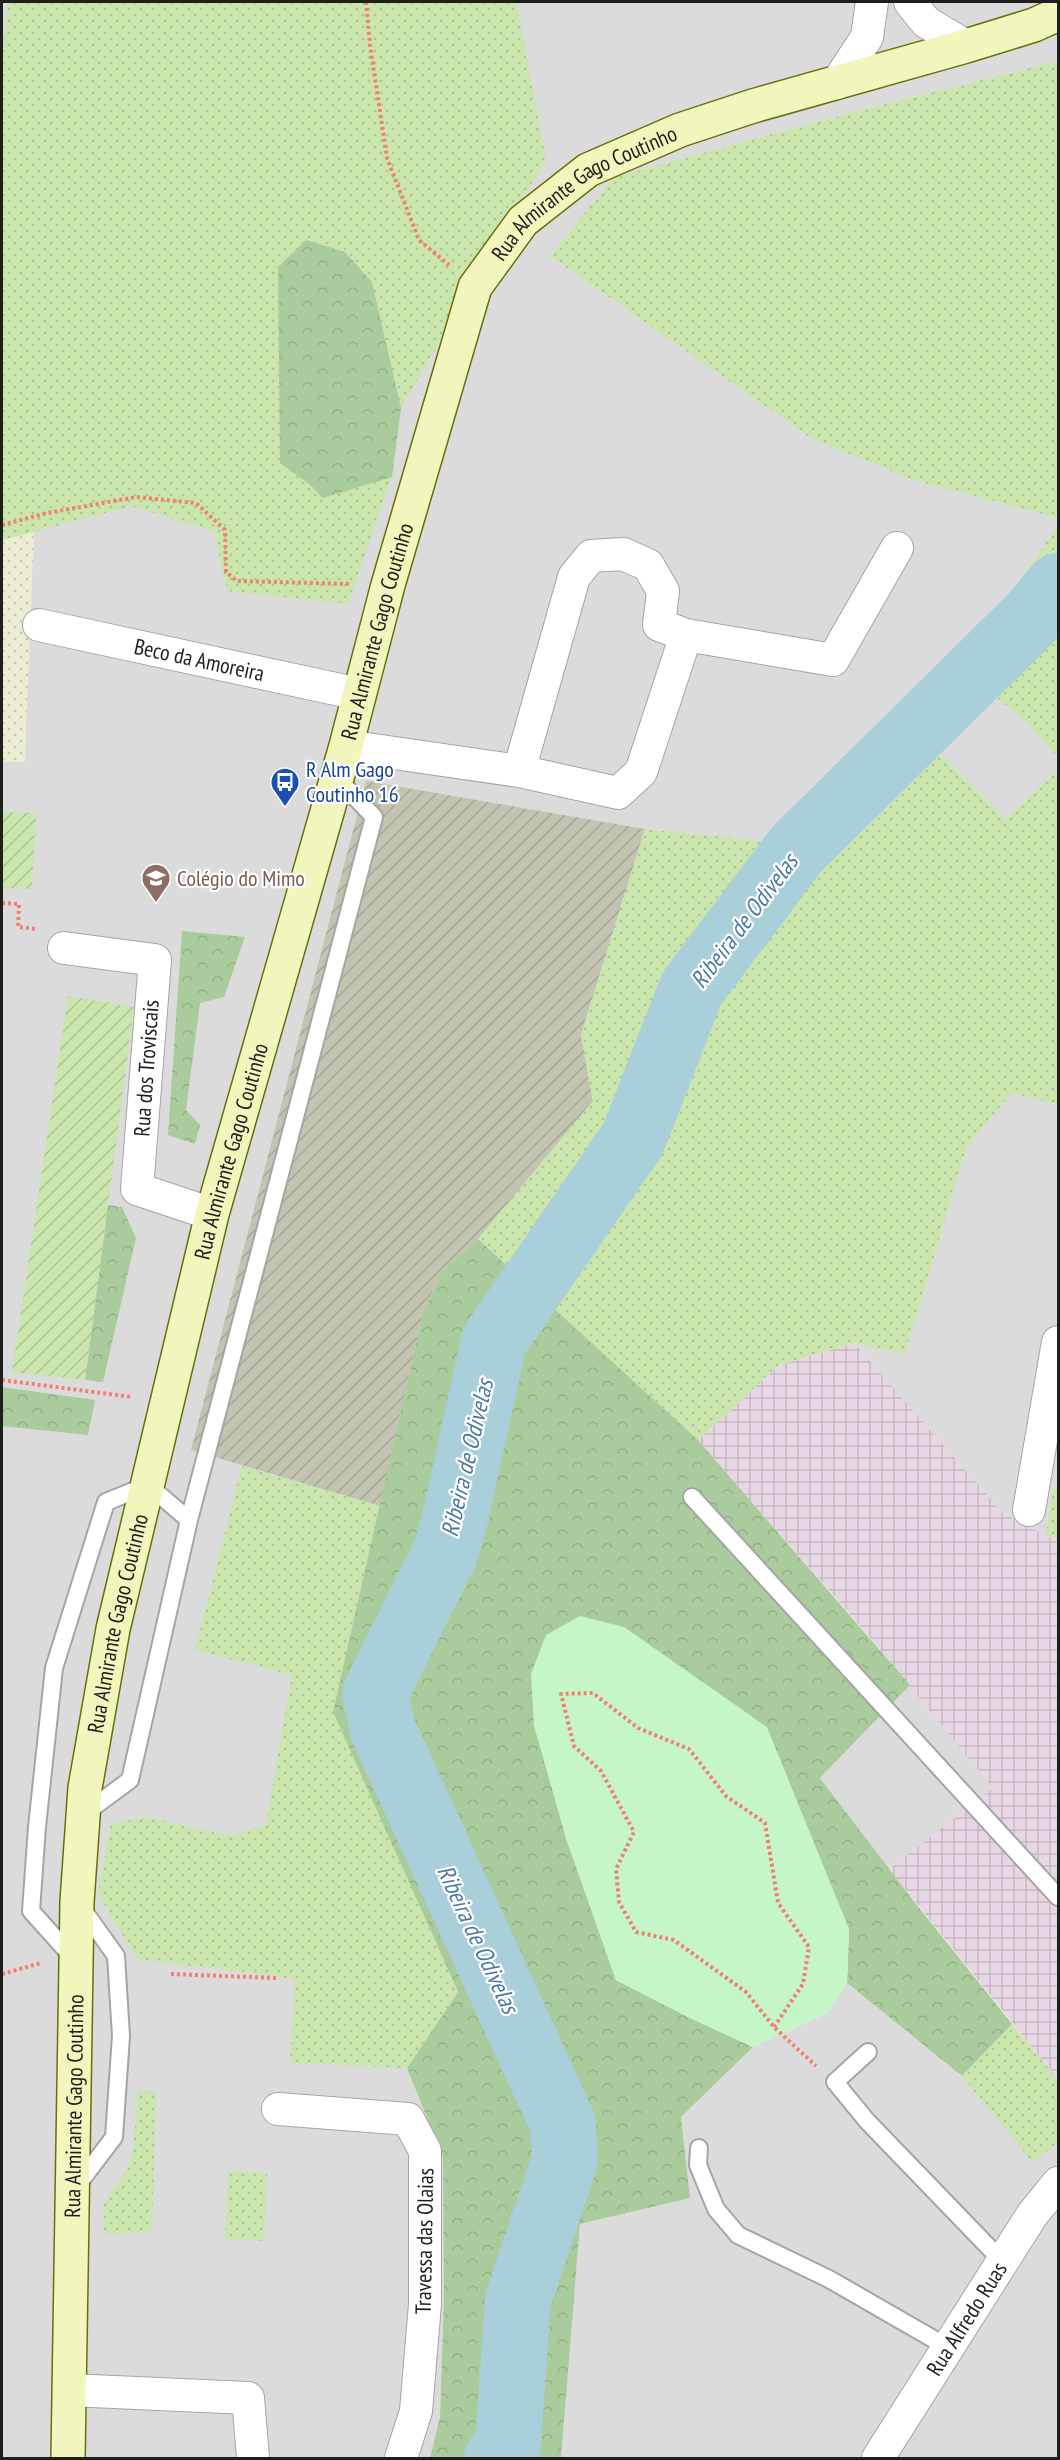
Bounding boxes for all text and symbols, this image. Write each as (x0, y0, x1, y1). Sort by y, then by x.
street label: Rua Almirante Gago Coutinho (485, 119, 681, 266)
street label: Rua Almirante Gago Coutinho (334, 520, 419, 743)
street label: Beco da Amoreira (132, 632, 267, 687)
place label: R Alm Gago Coutinho 16 (306, 755, 399, 808)
bus stop icon: R Alm Gago Coutinho 16 (269, 766, 301, 808)
water label: Ribeira de Odivelas (683, 845, 806, 994)
school or university icon: Colégio do Mimo (140, 862, 172, 904)
place label: Colégio do Mimo (177, 864, 305, 892)
street label: Rua dos Troviscais (127, 999, 165, 1137)
street label: Rua Almirante Gago Coutinho (188, 1040, 274, 1262)
water label: Ribeira de Odivelas (434, 1374, 501, 1540)
street label: Rua Almirante Gago Coutinho (81, 1511, 154, 1735)
water label: Ribeira de Odivelas (430, 1860, 527, 2021)
street label: Rua Almirante Gago Coutinho (58, 1994, 90, 2218)
street label: Travessa das Olaias (409, 2168, 439, 2314)
street label: Rua Alfredo Ruas (920, 2256, 1013, 2381)

